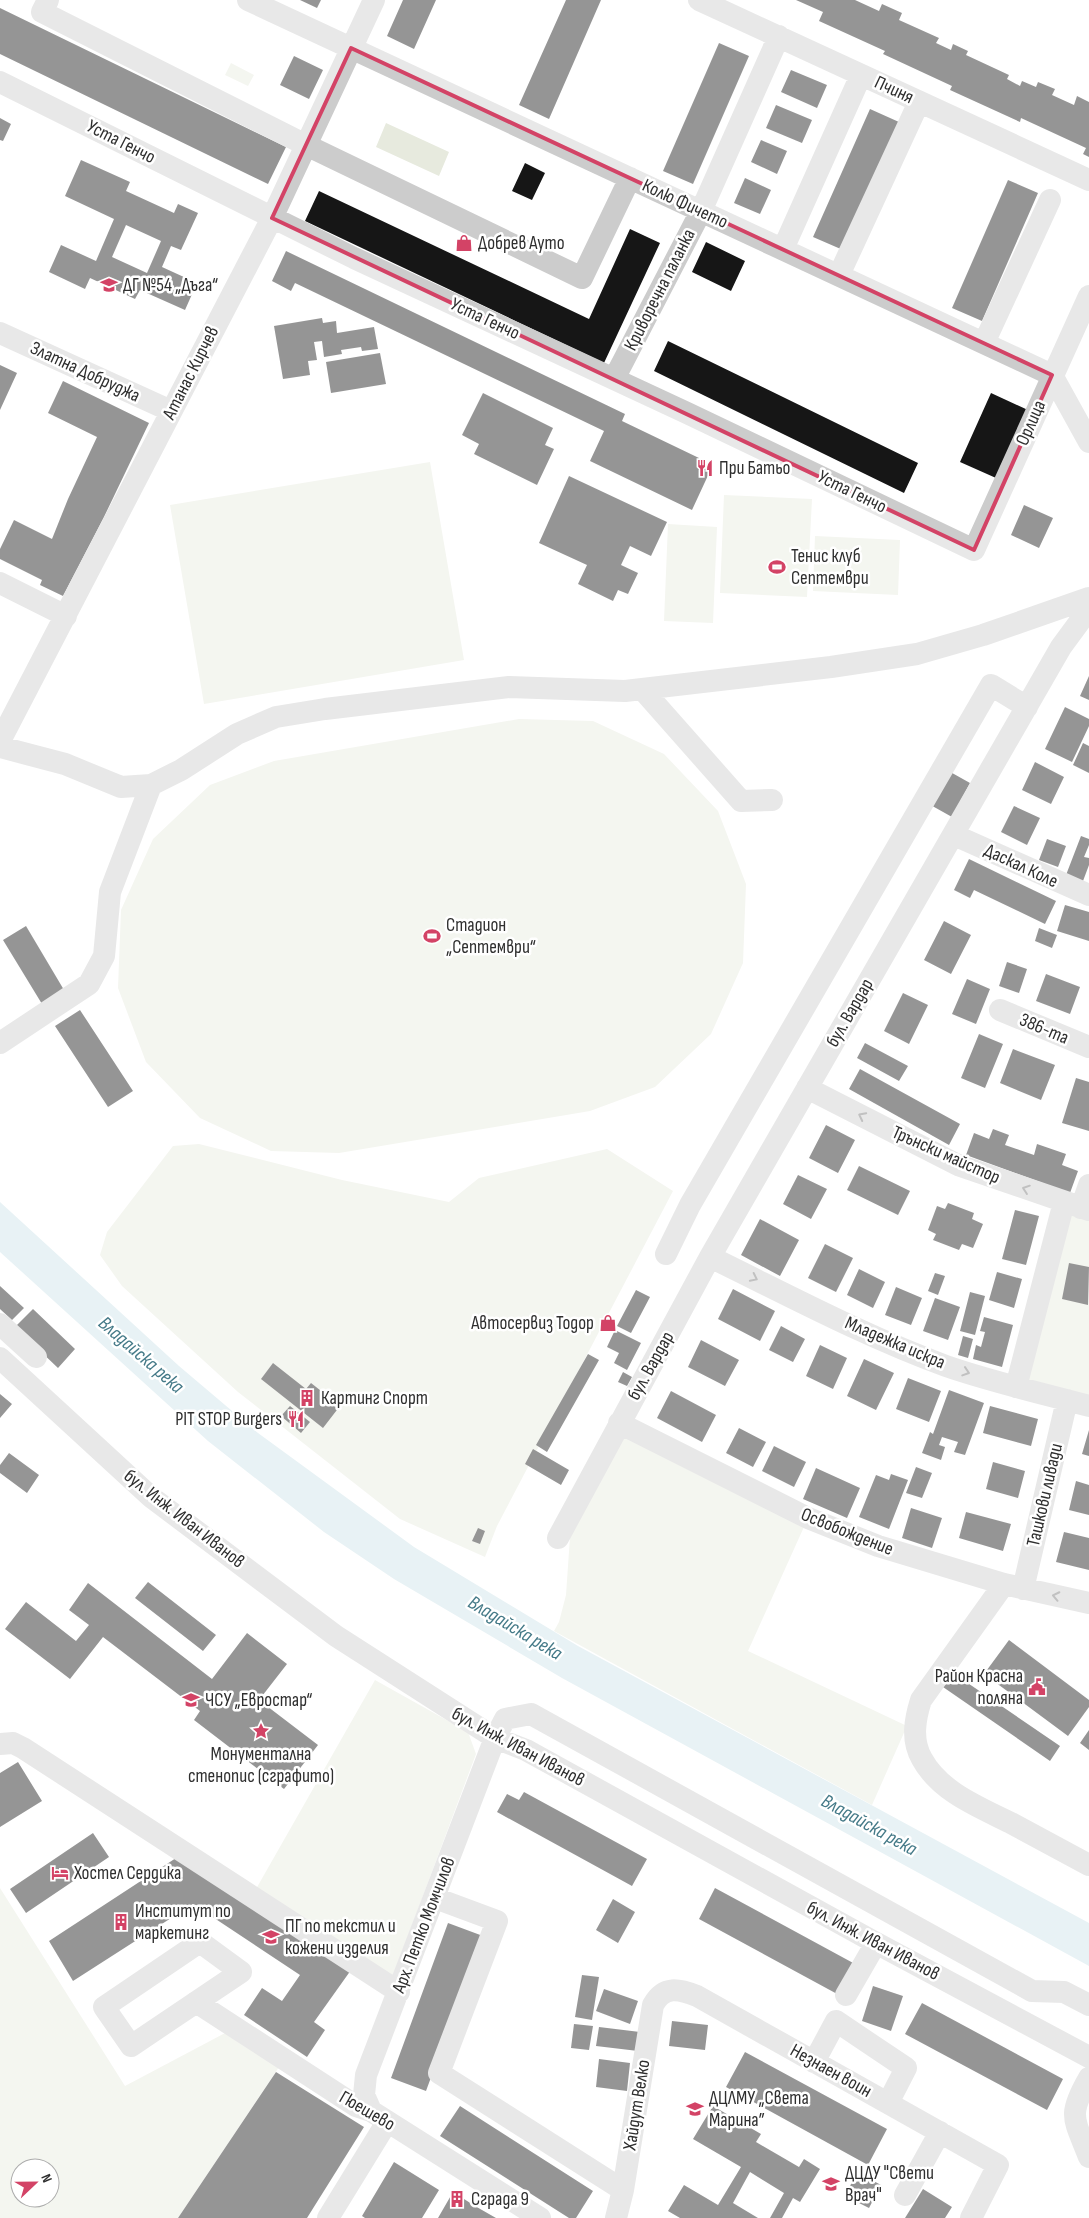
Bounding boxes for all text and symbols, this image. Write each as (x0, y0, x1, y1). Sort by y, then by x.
street label: Пчиня (871, 71, 917, 109)
street label: Уста Генчо (83, 115, 159, 169)
street label: Колю Фичето (638, 174, 732, 234)
street label: Криворечна паланка (619, 225, 701, 355)
place label: Добрев Ауто (478, 232, 565, 255)
shop icon: Добрев Ауто (454, 233, 474, 253)
place label: ДГ №54 „Дъга“ (123, 274, 218, 297)
school or university icon: ДГ №54 „Дъга“ (99, 275, 119, 295)
street label: Уста Генчо (447, 293, 523, 345)
street label: Атанас Кирчев (157, 323, 224, 424)
street label: Златна Добруджа (26, 337, 144, 407)
street label: Орлица (1011, 397, 1051, 449)
place label: При Батьо (719, 457, 790, 480)
restaurant icon: При Батьо (695, 458, 715, 478)
street label: Уста Генчо (814, 465, 890, 519)
place label: Тенис клуб Септември (791, 545, 869, 590)
sports icon: Тенис клуб Септември (767, 557, 787, 577)
street label: Даскал Коле (980, 839, 1062, 893)
place label: Стадион „Септември“ (446, 914, 536, 959)
sports icon: Стадион „Септември“ (422, 926, 442, 946)
street label: бул. Вардар (821, 975, 879, 1051)
street label: 386-та (1016, 1008, 1072, 1050)
one-way arrow (858, 1112, 867, 1122)
street label: Трънски майстор (888, 1121, 1004, 1189)
one-way arrow (1023, 1185, 1031, 1195)
one-way arrow (749, 1272, 758, 1282)
water label: Владайска река (93, 1311, 189, 1399)
place label: Автосервиз Тодор (470, 1312, 594, 1335)
street label: Младежка искра (841, 1312, 949, 1374)
shop icon: Автосервиз Тодор (598, 1313, 618, 1333)
street label: бул. Вардар (623, 1328, 679, 1404)
one-way arrow (961, 1367, 970, 1377)
place label: Картинг Спорт (321, 1387, 428, 1410)
building icon: Картинг Спорт (297, 1388, 317, 1408)
place label: PIT STOP Burgers (175, 1408, 282, 1431)
restaurant icon: PIT STOP Burgers (286, 1409, 306, 1429)
street label: Ташкови ливади (1022, 1441, 1068, 1549)
street label: бул. Инж. Иван Иванов (119, 1465, 249, 1573)
street label: Освобождение (797, 1503, 897, 1561)
water label: Владайска река (464, 1591, 566, 1665)
one-way arrow (1051, 1591, 1060, 1602)
place label: Район Красна поляна (935, 1665, 1023, 1710)
public building icon: Район Красна поляна (1027, 1677, 1047, 1697)
place label: ЧСУ „Евростар“ (205, 1689, 312, 1712)
school or university icon: ЧСУ „Евростар“ (181, 1690, 201, 1710)
street label: бул. Инж. Иван Иванов (448, 1702, 588, 1792)
place icon: Монументална стенопис (сграфито) (251, 1721, 271, 1741)
place label: Монументална стенопис (сграфито) (188, 1743, 334, 1788)
water label: Владайска река (817, 1789, 921, 1861)
street label: Арх. Петко Момчилов (387, 1854, 461, 1997)
place label: Хостел Сердика (73, 1862, 181, 1885)
hotel icon: Хостел Сердика (50, 1863, 70, 1883)
street label: бул. Инж. Иван Иванов (803, 1896, 943, 1986)
place label: Институт по маркетинг (135, 1900, 231, 1945)
building icon: Институт по маркетинг (111, 1912, 131, 1932)
place label: ПГ по текстил и кожени изделия (285, 1915, 396, 1960)
school or university icon: ПГ по текстил и кожени изделия (261, 1927, 281, 1947)
street label: Незнаен воин (786, 2039, 876, 2103)
street label: Хайдут Велко (618, 2058, 655, 2153)
street label: Гюешево (335, 2086, 399, 2136)
place label: ДЦЛМУ „Света Марина” (709, 2087, 809, 2132)
school or university icon: ДЦЛМУ „Света Марина” (685, 2099, 705, 2119)
north arrow (10, 2158, 60, 2208)
place label: ДЦДУ "Свети Врач" (845, 2162, 934, 2207)
text: N (37, 2172, 56, 2185)
school or university icon: ДЦДУ "Свети Врач" (821, 2174, 841, 2194)
place label: Сграда 9 (471, 2188, 529, 2211)
building icon: Сграда 9 (447, 2189, 467, 2209)

